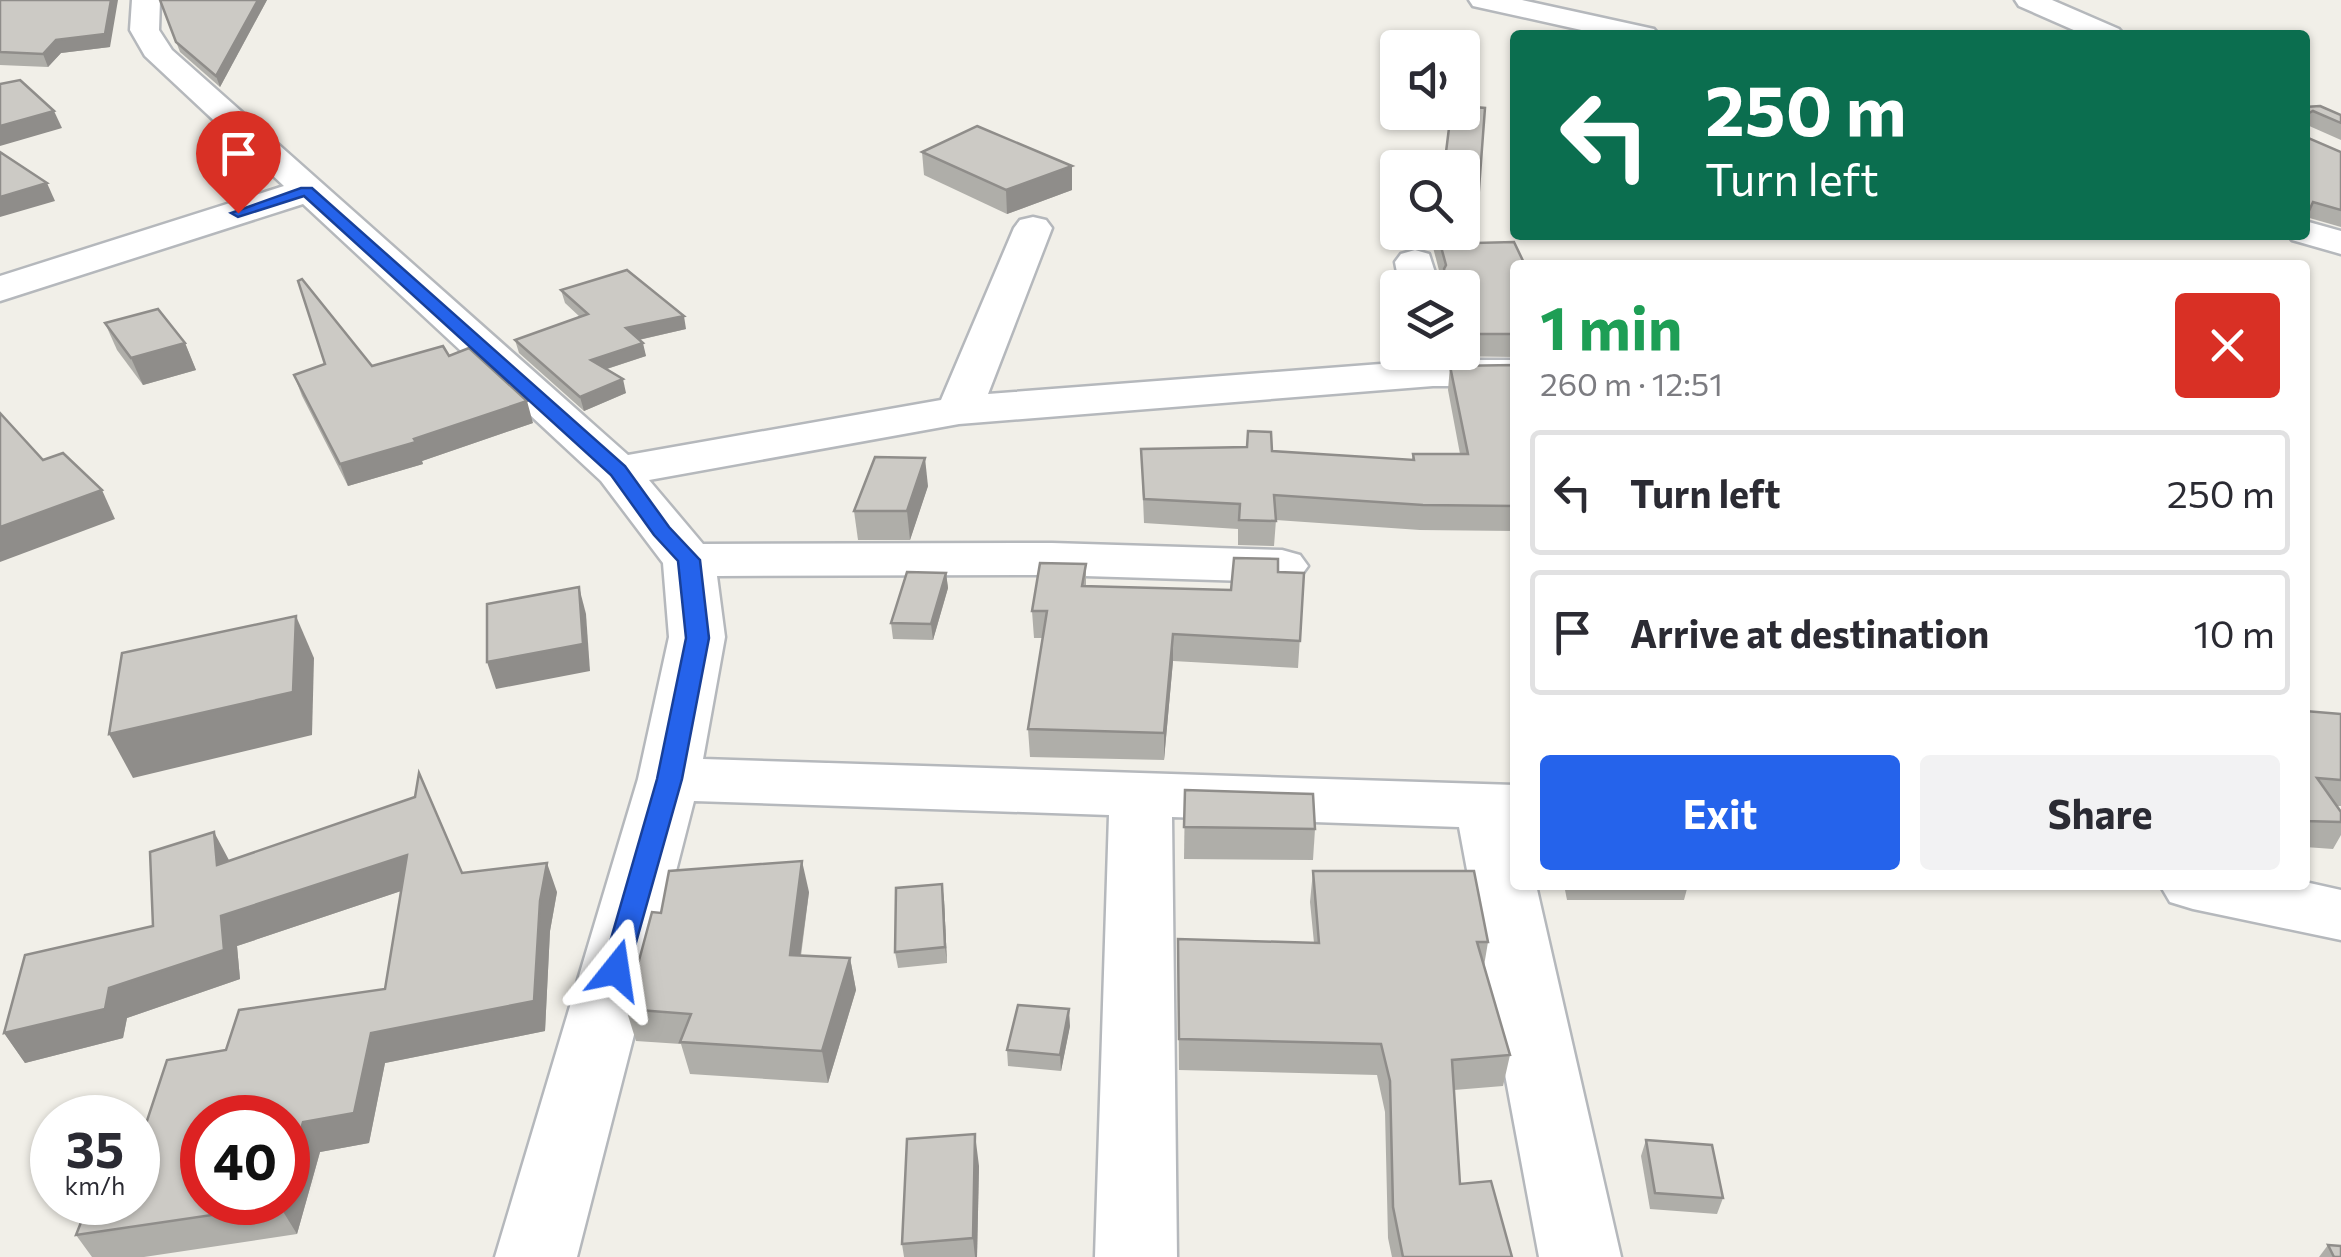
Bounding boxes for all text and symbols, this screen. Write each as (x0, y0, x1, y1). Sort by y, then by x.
map controls (1380, 30, 1480, 370)
button: sound (1380, 30, 1480, 130)
text: 250 m (1705, 65, 1907, 150)
icon: left (1540, 70, 1670, 200)
pin (196, 111, 281, 214)
icon: arrive (211, 126, 266, 181)
button: search (1380, 150, 1480, 250)
text: Turn left (1705, 150, 1879, 205)
button: layers (1380, 270, 1480, 370)
text: 1 min (1540, 289, 1682, 362)
button: close (2175, 293, 2280, 398)
text: 260 m · 12:51 (1540, 363, 1723, 403)
icon: left (1545, 465, 1600, 520)
text: Turn left (1630, 469, 1781, 516)
text: 250 m (2167, 469, 2275, 516)
icon: arrive (1545, 605, 1600, 660)
text: Arrive at destination (1630, 609, 1989, 656)
text: 10 m (2194, 609, 2275, 656)
button: Exit (1540, 755, 1900, 870)
button: Share (1920, 755, 2280, 870)
position arrow (564, 918, 668, 1022)
speed limit sign: 40 (180, 1095, 310, 1225)
text: 35 (66, 1117, 124, 1178)
text: km/h (65, 1170, 125, 1200)

